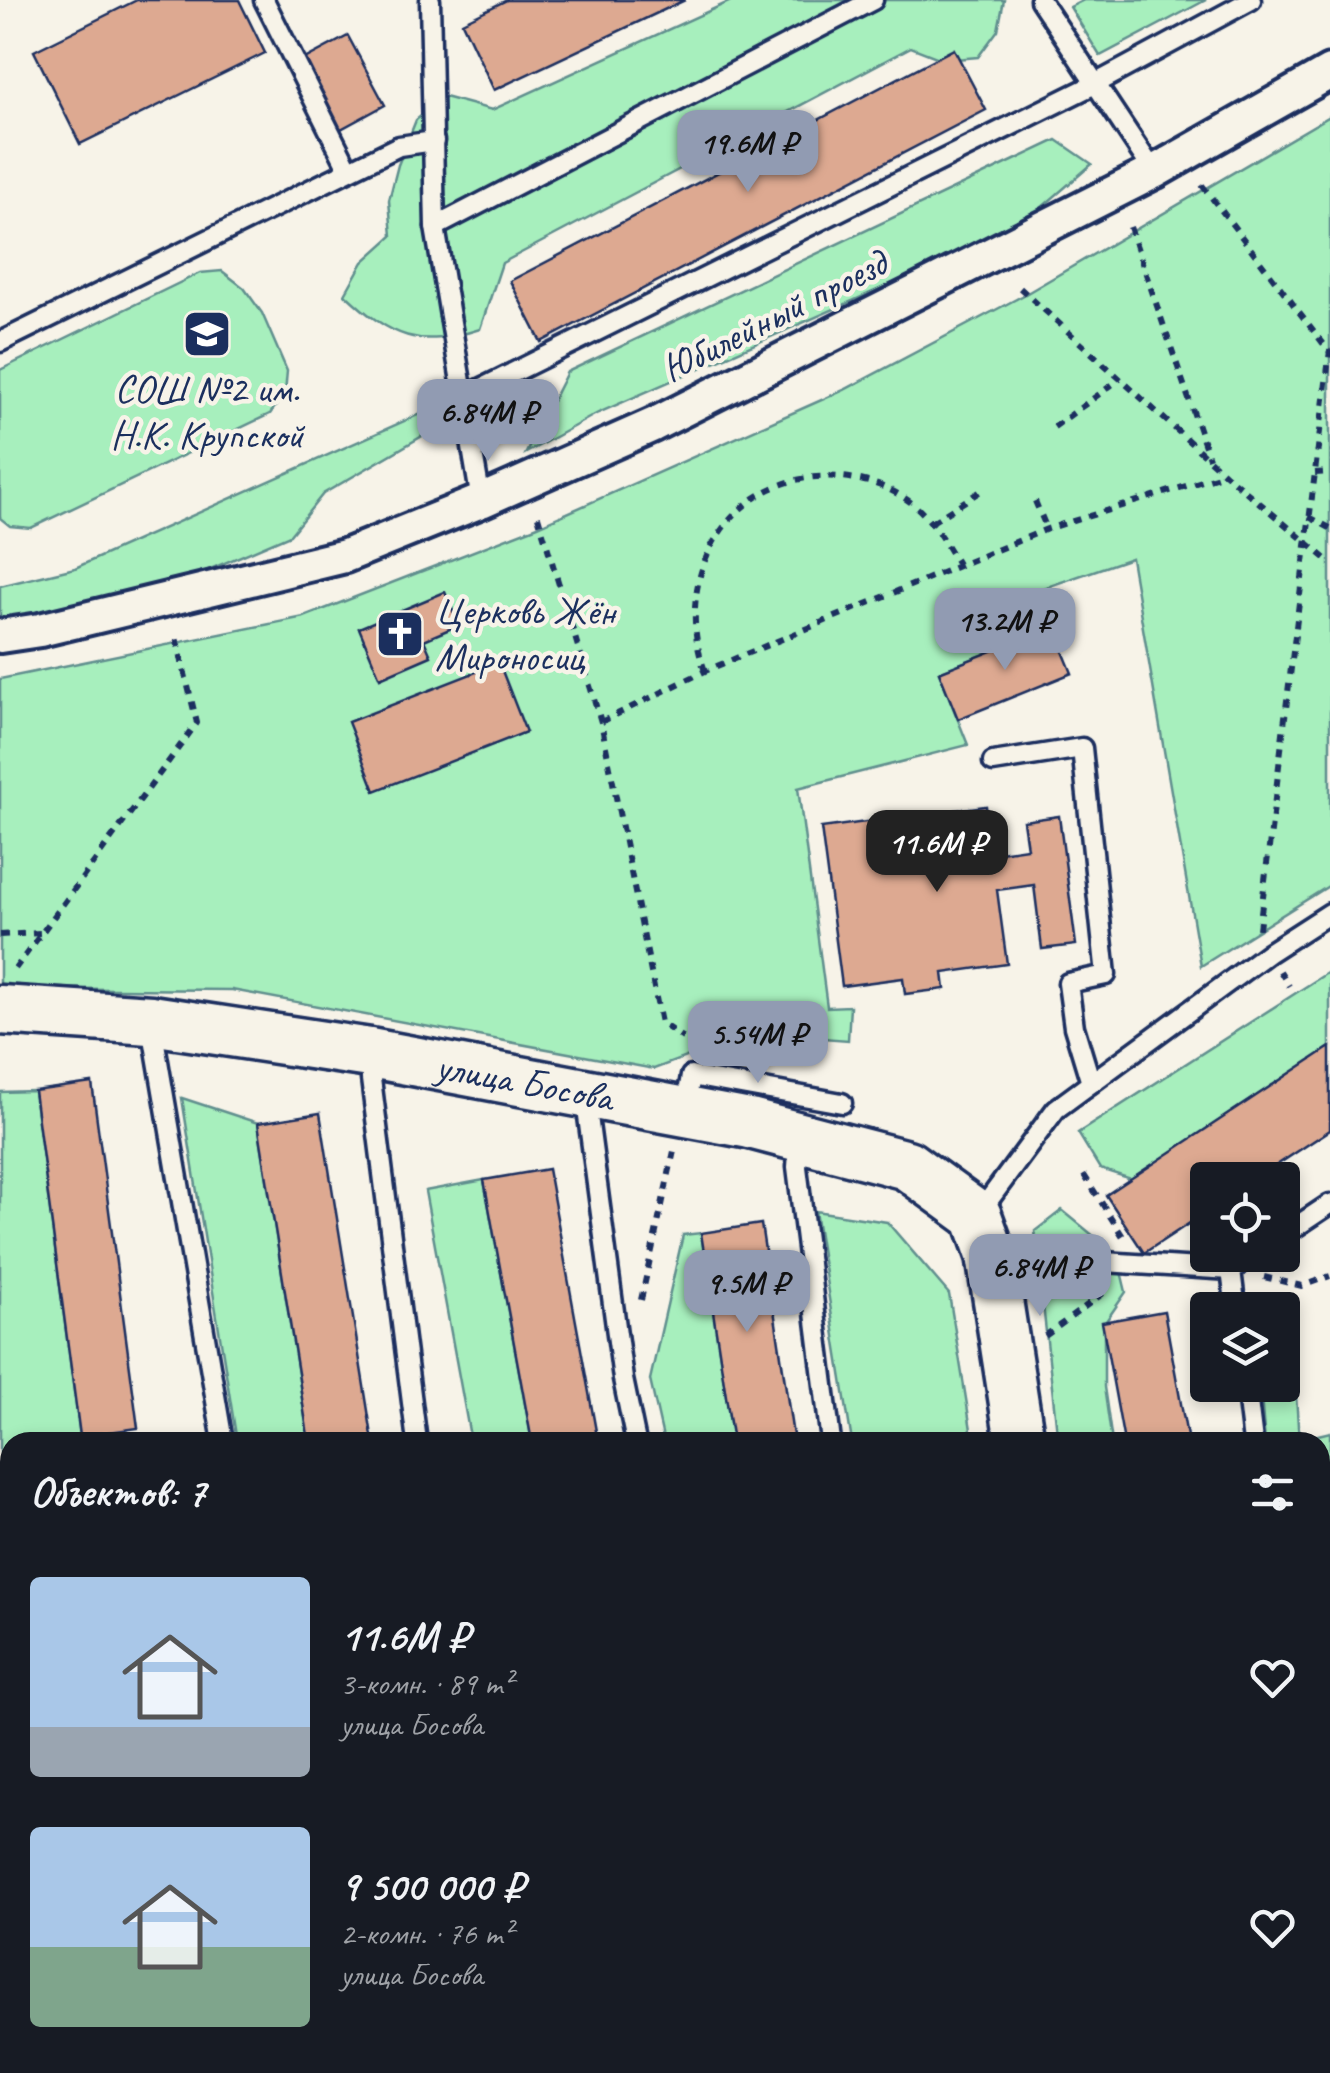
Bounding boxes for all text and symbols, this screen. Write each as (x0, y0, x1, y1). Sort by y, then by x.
pin: 19.6M ₽ (656, 110, 840, 195)
text: 19.6M ₽ (699, 122, 797, 163)
street label: Юбилейный проезд (653, 236, 898, 394)
school or university icon: СОШ №2 им. Н.К. Крупской (181, 308, 233, 360)
place label: СОШ №2 им. Н.К. Крупской (111, 364, 306, 460)
pin: 6.84M ₽ (396, 379, 580, 464)
text: 6.84M ₽ (439, 391, 537, 432)
place label: Церковь Жён Мироносиц (435, 586, 618, 682)
pin: 13.2M ₽ (913, 588, 1097, 673)
text: 13.2M ₽ (956, 600, 1054, 641)
church icon: Церковь Жён Мироносиц (374, 608, 426, 660)
pin: 11.6M ₽ (845, 810, 1029, 895)
text: 11.6M ₽ (888, 822, 986, 863)
pin: 5.54M ₽ (666, 1001, 850, 1086)
text: 5.54M ₽ (710, 1013, 806, 1054)
street label: улица Босова (430, 1041, 620, 1124)
map controls (1190, 1162, 1300, 1402)
button: locate (1190, 1162, 1300, 1272)
pin: 6.84M ₽ (948, 1234, 1132, 1319)
text: 6.84M ₽ (991, 1246, 1089, 1287)
pin: 9.5M ₽ (666, 1250, 828, 1335)
text: 9.5M ₽ (706, 1262, 788, 1303)
button: layers (1190, 1292, 1300, 1402)
icon: filters (1245, 1465, 1300, 1520)
text: Объектов: 7 (30, 1466, 205, 1519)
text: 11.6M ₽ (340, 1610, 468, 1663)
icon: home (110, 1617, 230, 1737)
icon: heart (1245, 1650, 1300, 1705)
text: 3-комн. · 89 m² (340, 1663, 512, 1704)
text: улица Босова (340, 1704, 483, 1745)
text: 9 500 000 ₽ (340, 1860, 523, 1913)
icon: home (110, 1867, 230, 1987)
icon: heart (1245, 1900, 1300, 1955)
text: 2-комн. · 76 m² (340, 1913, 512, 1954)
text: улица Босова (340, 1954, 483, 1995)

